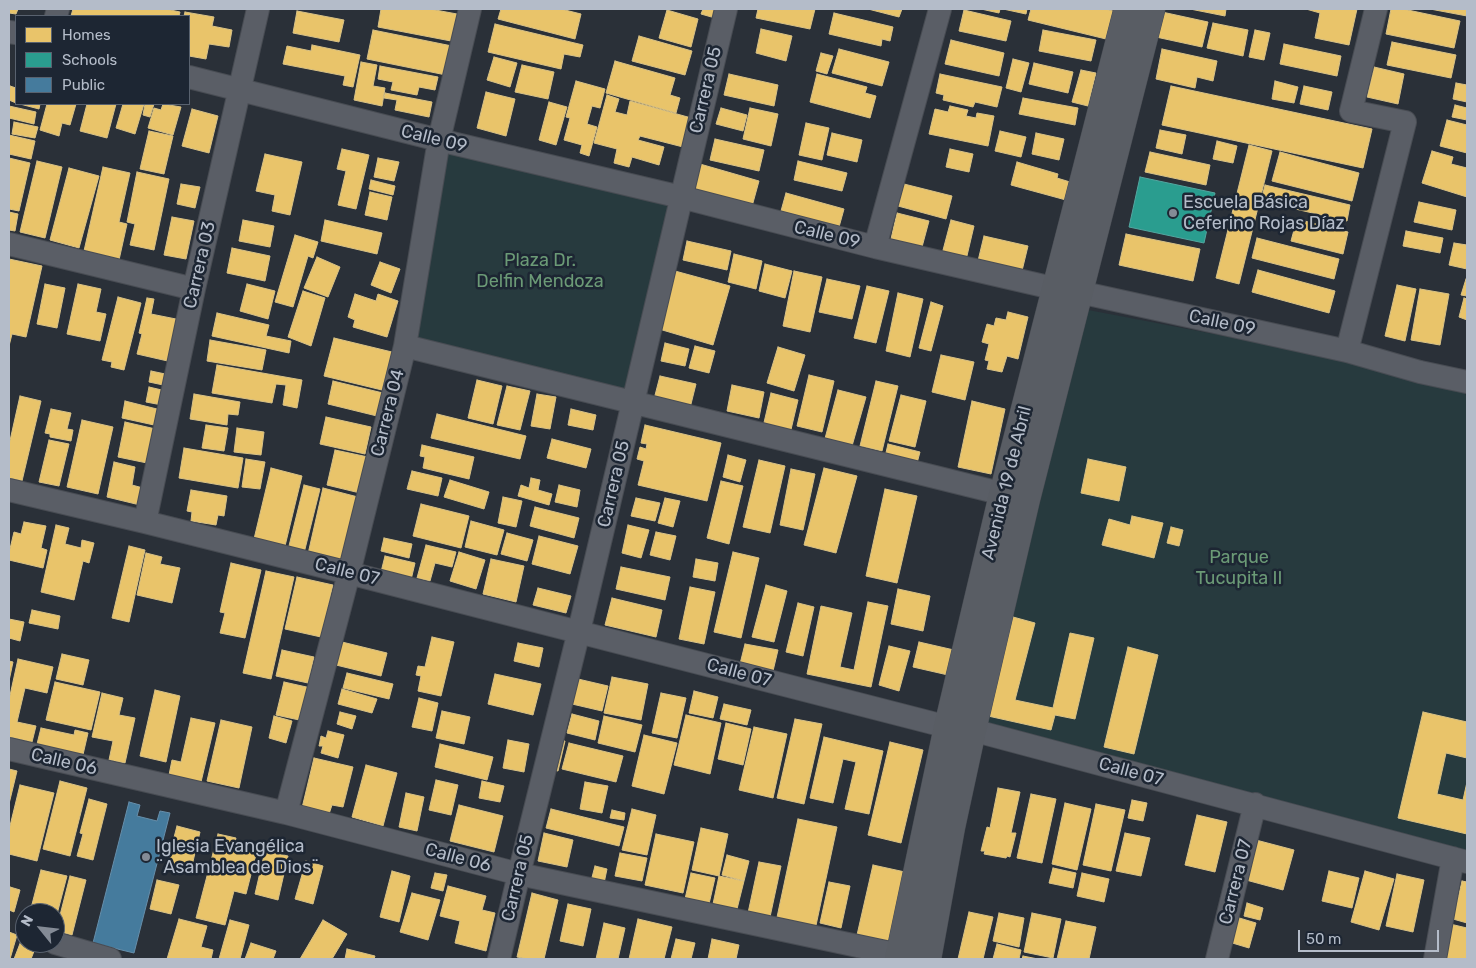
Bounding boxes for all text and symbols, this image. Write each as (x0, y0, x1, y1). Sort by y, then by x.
legend (15, 15, 190, 105)
text: Homes (62, 26, 111, 44)
street label: Carrera 05 (686, 44, 726, 136)
text: Schools (62, 51, 117, 69)
text: Public (62, 76, 105, 94)
street label: Calle 09 (399, 120, 469, 158)
place label: Escuela Básica Ceferino Rojas Díaz (1183, 192, 1345, 234)
marker: Escuela Básica Ceferino Rojas Díaz (1167, 207, 1179, 219)
street label: Calle 09 (792, 216, 862, 254)
street label: Carrera 03 (179, 219, 221, 311)
park label: Plaza Dr. Delfin Mendoza (476, 250, 604, 292)
street label: Calle 09 (1187, 305, 1257, 341)
street label: Carrera 04 (367, 367, 409, 459)
street label: Avenida 19 de Abril (977, 404, 1037, 562)
street label: Carrera 05 (594, 438, 634, 530)
park label: Parque Tucupita II (1196, 547, 1282, 590)
street label: Calle 07 (312, 554, 382, 590)
street label: Calle 07 (704, 654, 774, 692)
street label: Calle 06 (29, 744, 99, 780)
street label: Calle 07 (1096, 753, 1166, 791)
street label: Carrera 05 (498, 832, 538, 924)
place label: Iglesia Evangélica ¨Asamblea de Dios¨ (156, 836, 319, 879)
street label: Carrera 07 (1215, 837, 1257, 927)
street label: Calle 06 (423, 839, 493, 877)
marker: Iglesia Evangélica ¨Asamblea de Dios¨ (140, 851, 152, 863)
north arrow (15, 903, 65, 953)
text: N (17, 912, 37, 930)
scale bar (1301, 920, 1442, 952)
text: 50 m (1306, 930, 1341, 948)

